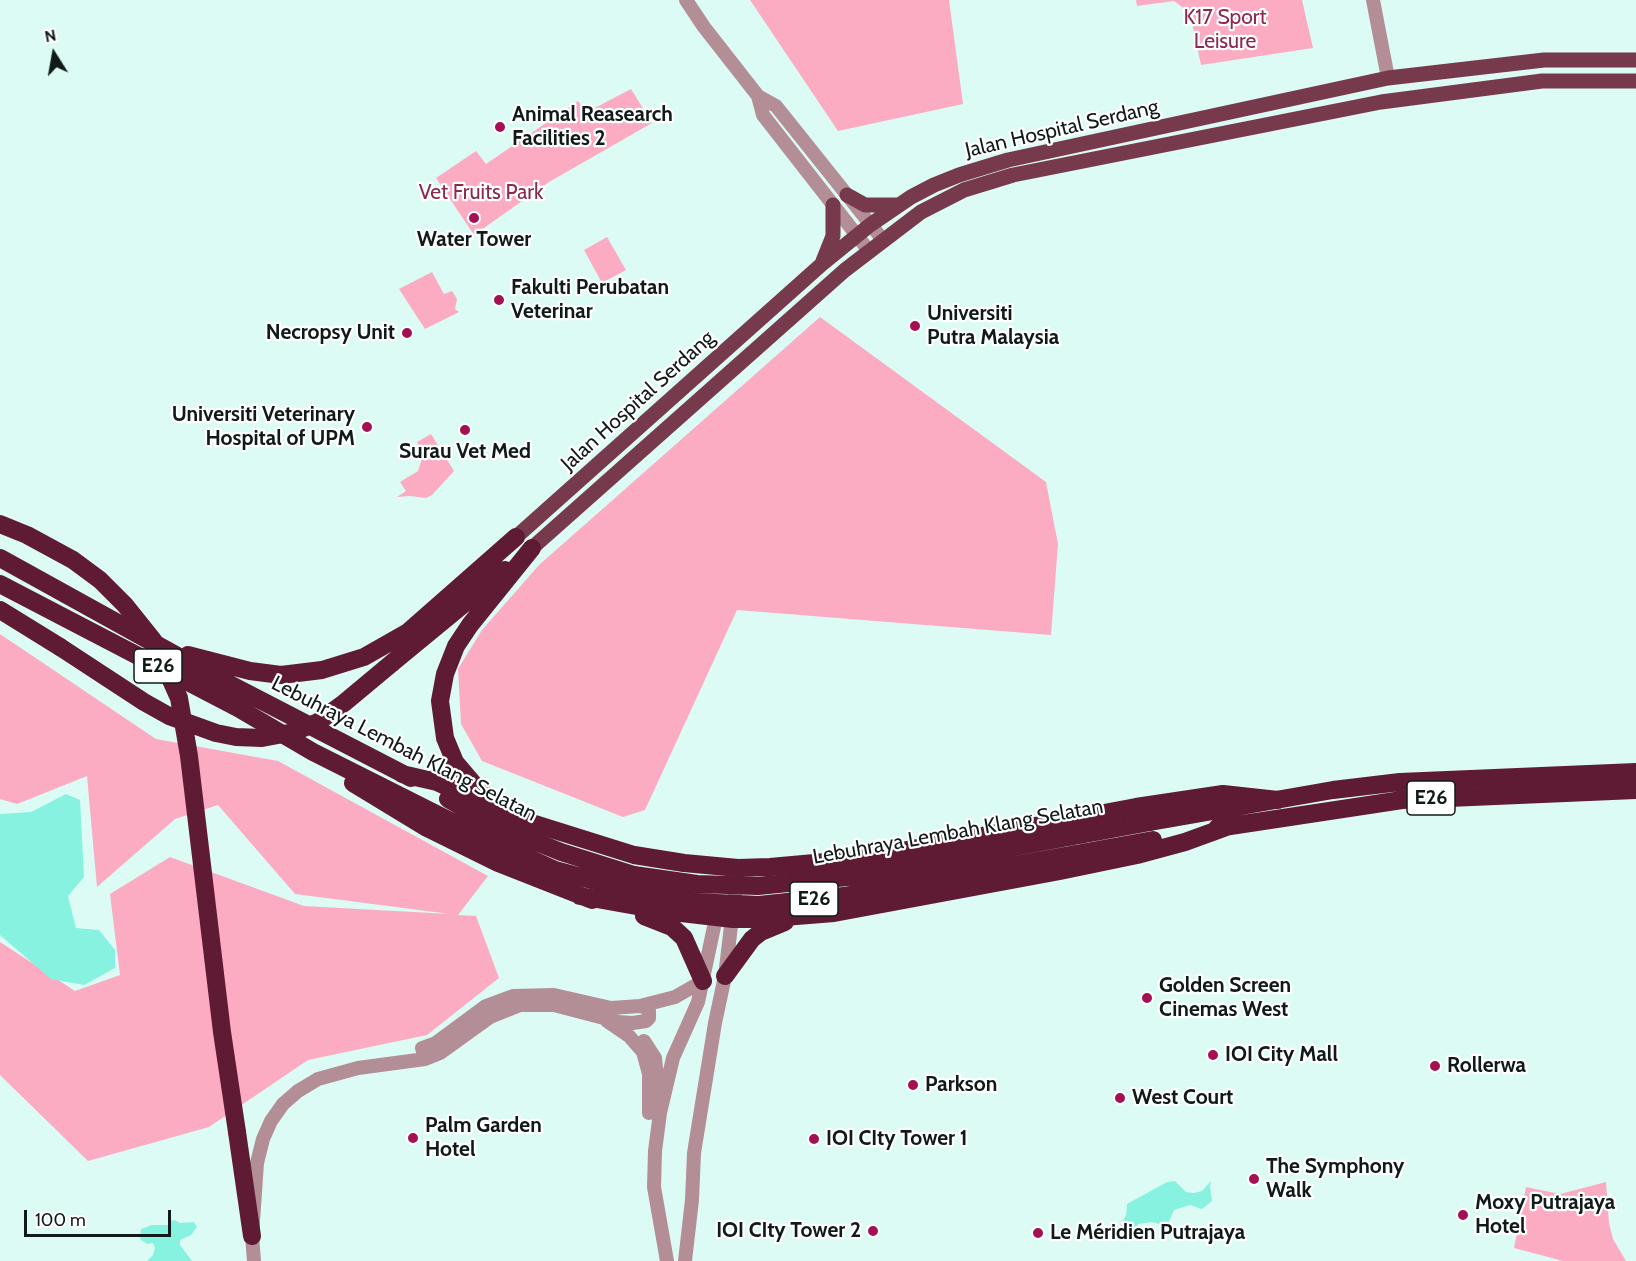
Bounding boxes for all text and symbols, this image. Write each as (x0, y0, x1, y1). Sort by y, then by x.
park label: K17 Sport Leisure (1183, 5, 1267, 55)
north arrow (24, 24, 84, 84)
text: N (43, 25, 58, 46)
street label: Jalan Hospital Serdang (963, 94, 1161, 164)
place label: Animal Reasearch Facilities 2 (512, 102, 673, 152)
marker: Animal Reasearch Facilities 2 (493, 120, 507, 134)
park label: Vet Fruits Park (419, 180, 543, 206)
marker: Water Tower (467, 211, 481, 225)
place label: Water Tower (417, 227, 531, 253)
place label: Fakulti Perubatan Veterinar (511, 275, 669, 325)
marker: Fakulti Perubatan Veterinar (492, 293, 506, 307)
place label: Universiti Putra Malaysia (927, 301, 1059, 351)
marker: Universiti Putra Malaysia (908, 319, 922, 333)
place label: Necropsy Unit (266, 320, 395, 346)
street label: Jalan Hospital Serdang (556, 325, 720, 477)
marker: Necropsy Unit (400, 326, 414, 340)
place label: Universiti Veterinary Hospital of UPM (172, 402, 355, 452)
marker: Universiti Veterinary Hospital of UPM (360, 420, 374, 434)
marker: Surau Vet Med (458, 423, 472, 437)
place label: Surau Vet Med (399, 439, 531, 465)
road number: E26 (134, 649, 182, 683)
street label: Lebuhraya Lembah Klang Selatan (267, 671, 541, 827)
road number: E26 (1407, 781, 1455, 815)
street label: Lebuhraya Lembah Klang Selatan (811, 794, 1105, 870)
road number: E26 (790, 882, 838, 916)
place label: Golden Screen Cinemas West (1159, 973, 1291, 1023)
marker: Golden Screen Cinemas West (1140, 991, 1154, 1005)
place label: IOI City Mall (1225, 1042, 1338, 1068)
marker: IOI City Mall (1206, 1048, 1220, 1062)
place label: Rollerwa (1447, 1053, 1526, 1079)
marker: Rollerwa (1428, 1059, 1442, 1073)
place label: Parkson (925, 1072, 997, 1098)
marker: Parkson (906, 1078, 920, 1092)
place label: West Court (1132, 1085, 1233, 1111)
marker: West Court (1113, 1091, 1127, 1105)
place label: Palm Garden Hotel (425, 1113, 542, 1163)
place label: IOI CIty Tower 1 (826, 1126, 967, 1152)
marker: Palm Garden Hotel (406, 1131, 420, 1145)
marker: IOI CIty Tower 1 (807, 1132, 821, 1146)
place label: The Symphony Walk (1266, 1154, 1404, 1204)
marker: The Symphony Walk (1247, 1172, 1261, 1186)
place label: Moxy Putrajaya Hotel (1475, 1190, 1615, 1240)
scale bar (27, 1198, 174, 1236)
marker: Moxy Putrajaya Hotel (1456, 1208, 1470, 1222)
text: 100 m (35, 1209, 86, 1231)
place label: IOI CIty Tower 2 (716, 1218, 861, 1244)
place label: Le Méridien Putrajaya (1050, 1220, 1245, 1246)
marker: IOI CIty Tower 2 (866, 1224, 880, 1238)
marker: Le Méridien Putrajaya (1031, 1226, 1045, 1240)

